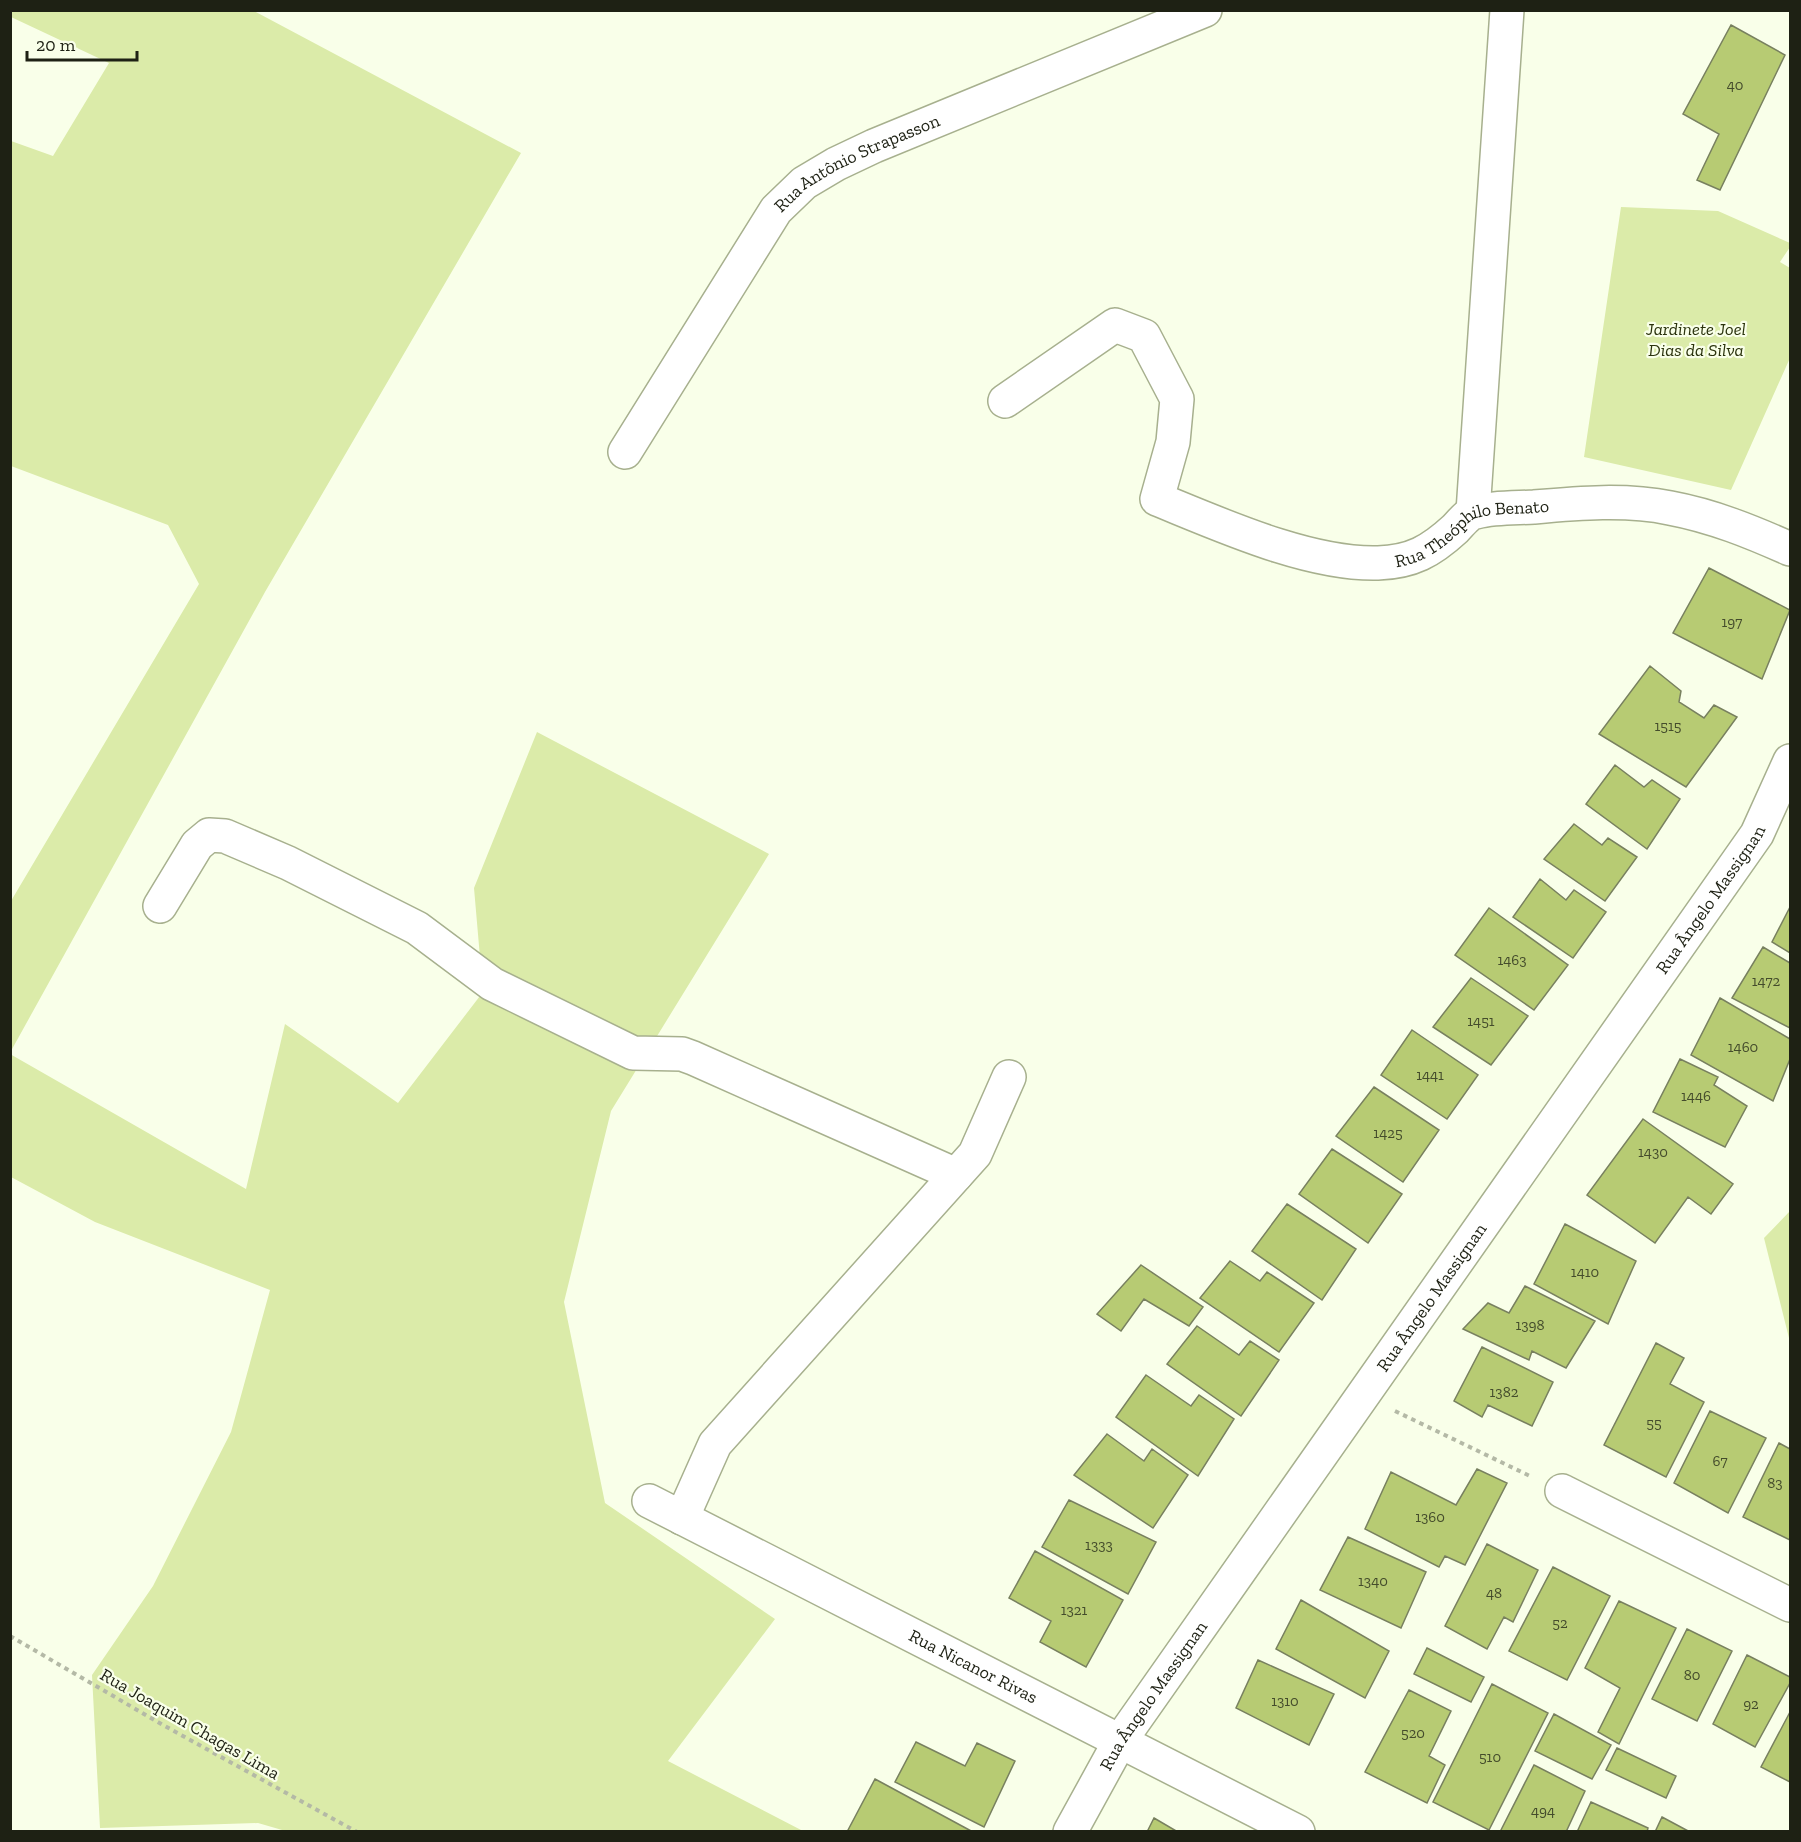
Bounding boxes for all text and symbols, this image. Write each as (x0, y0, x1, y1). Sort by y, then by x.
scale bar (27, 24, 136, 62)
text: 20 m (36, 34, 76, 56)
house number: 40 (1727, 76, 1743, 94)
street label: Rua Antônio Strapasson (769, 109, 943, 217)
park label: Jardinete Joel Dias da Silva (1645, 318, 1746, 361)
street label: Rua Theóphilo Benato (1393, 495, 1550, 572)
house number: 197 (1722, 613, 1742, 631)
house number: 1515 (1655, 717, 1682, 735)
street label: Rua Ângelo Massignan (1651, 822, 1771, 978)
house number: 1463 (1497, 951, 1527, 969)
house number: 1472 (1752, 972, 1780, 990)
house number: 1451 (1467, 1012, 1495, 1030)
house number: 1460 (1728, 1038, 1758, 1056)
house number: 1441 (1416, 1066, 1444, 1084)
house number: 1446 (1681, 1087, 1711, 1105)
house number: 1425 (1373, 1124, 1403, 1142)
house number: 1430 (1638, 1143, 1668, 1161)
street label: Rua Ângelo Massignan (1372, 1218, 1492, 1376)
house number: 1410 (1571, 1263, 1599, 1281)
house number: 1398 (1515, 1316, 1545, 1334)
house number: 1382 (1490, 1383, 1519, 1401)
house number: 55 (1646, 1414, 1662, 1432)
house number: 67 (1712, 1452, 1728, 1470)
house number: 83 (1767, 1474, 1783, 1492)
house number: 1360 (1415, 1508, 1445, 1526)
house number: 1333 (1085, 1536, 1113, 1554)
house number: 1340 (1358, 1572, 1388, 1590)
house number: 48 (1486, 1584, 1502, 1602)
house number: 1321 (1061, 1601, 1088, 1619)
house number: 52 (1552, 1614, 1568, 1632)
street label: Rua Ângelo Massignan (1095, 1616, 1212, 1774)
street label: Rua Nicanor Rivas (905, 1624, 1041, 1708)
street label: Rua Joaquim Chagas Lima (96, 1664, 284, 1785)
house number: 80 (1684, 1666, 1700, 1684)
house number: 1310 (1271, 1692, 1299, 1710)
house number: 92 (1743, 1695, 1759, 1713)
house number: 520 (1401, 1724, 1425, 1742)
house number: 510 (1479, 1748, 1501, 1766)
house number: 494 (1531, 1802, 1555, 1820)

